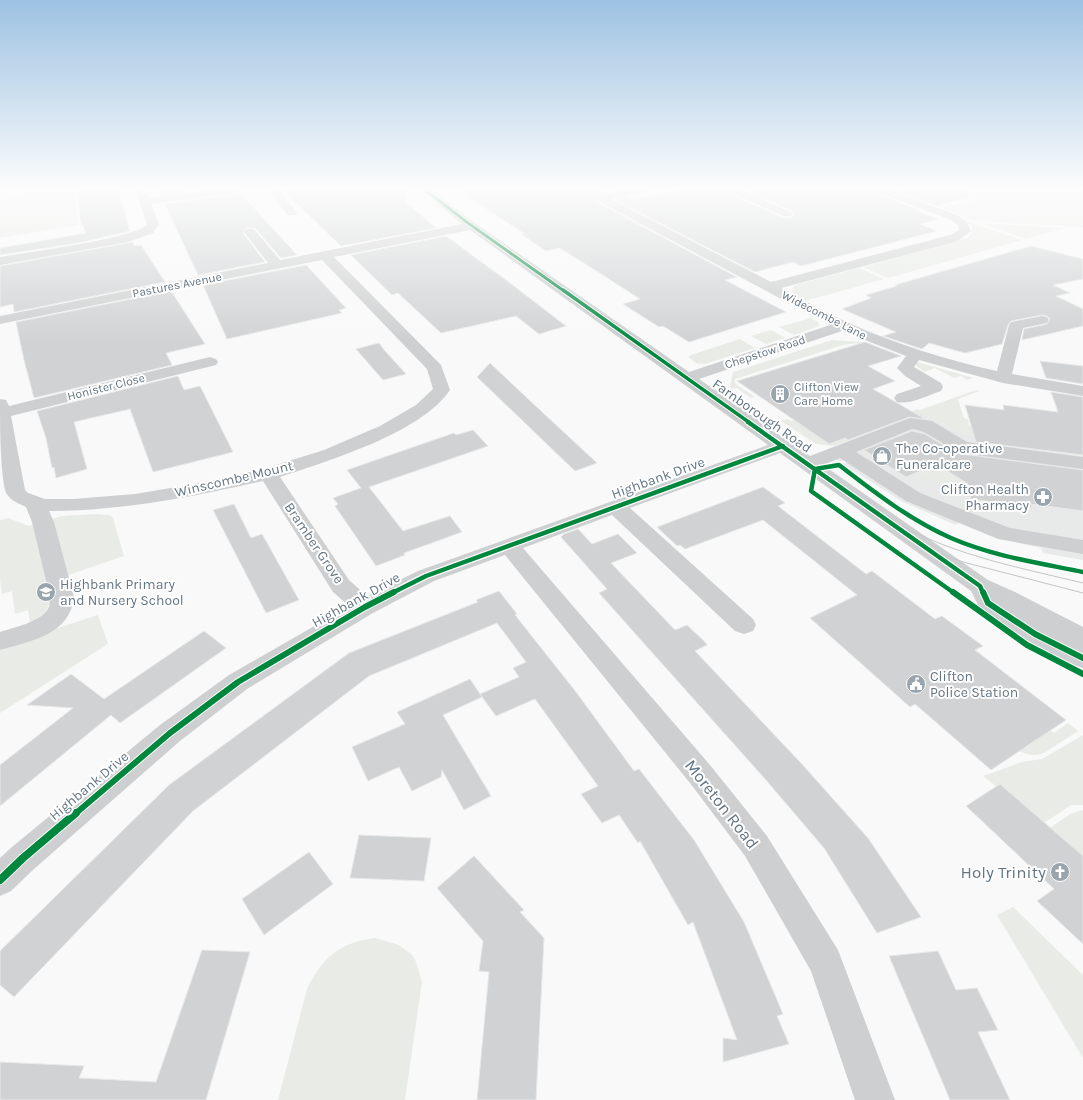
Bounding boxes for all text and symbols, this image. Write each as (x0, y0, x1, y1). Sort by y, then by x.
street label: Pastures Avenue (131, 269, 223, 301)
street label: Widecombe Lane (779, 288, 869, 342)
street label: Chepstow Road (723, 332, 807, 372)
street label: Honister Close (66, 371, 146, 403)
street label: Farnborough Road (709, 375, 815, 457)
place label: Clifton View Care Home (794, 380, 859, 408)
building icon: Clifton View Care Home (769, 383, 791, 405)
place label: The Co-operative Funeralcare (896, 440, 1003, 473)
shop icon: The Co-operative Funeralcare (871, 445, 893, 467)
street label: Highbank Drive (609, 453, 707, 503)
street label: Winscombe Mount (173, 457, 295, 501)
place label: Clifton Health Pharmacy (941, 481, 1029, 514)
pharmacy icon: Clifton Health Pharmacy (1032, 486, 1054, 508)
street label: Bramber Grove (281, 499, 347, 587)
street label: Highbank Drive (309, 569, 403, 631)
place label: Highbank Primary and Nursery School (60, 576, 184, 609)
school or university icon: Highbank Primary and Nursery School (35, 581, 57, 603)
place label: Clifton Police Station (930, 668, 1018, 701)
public building icon: Clifton Police Station (905, 673, 927, 695)
street label: Highbank Drive (46, 748, 132, 824)
street label: Moreton Road (681, 755, 763, 853)
church icon: Holy Trinity (1049, 861, 1071, 883)
place label: Holy Trinity (961, 862, 1046, 882)

